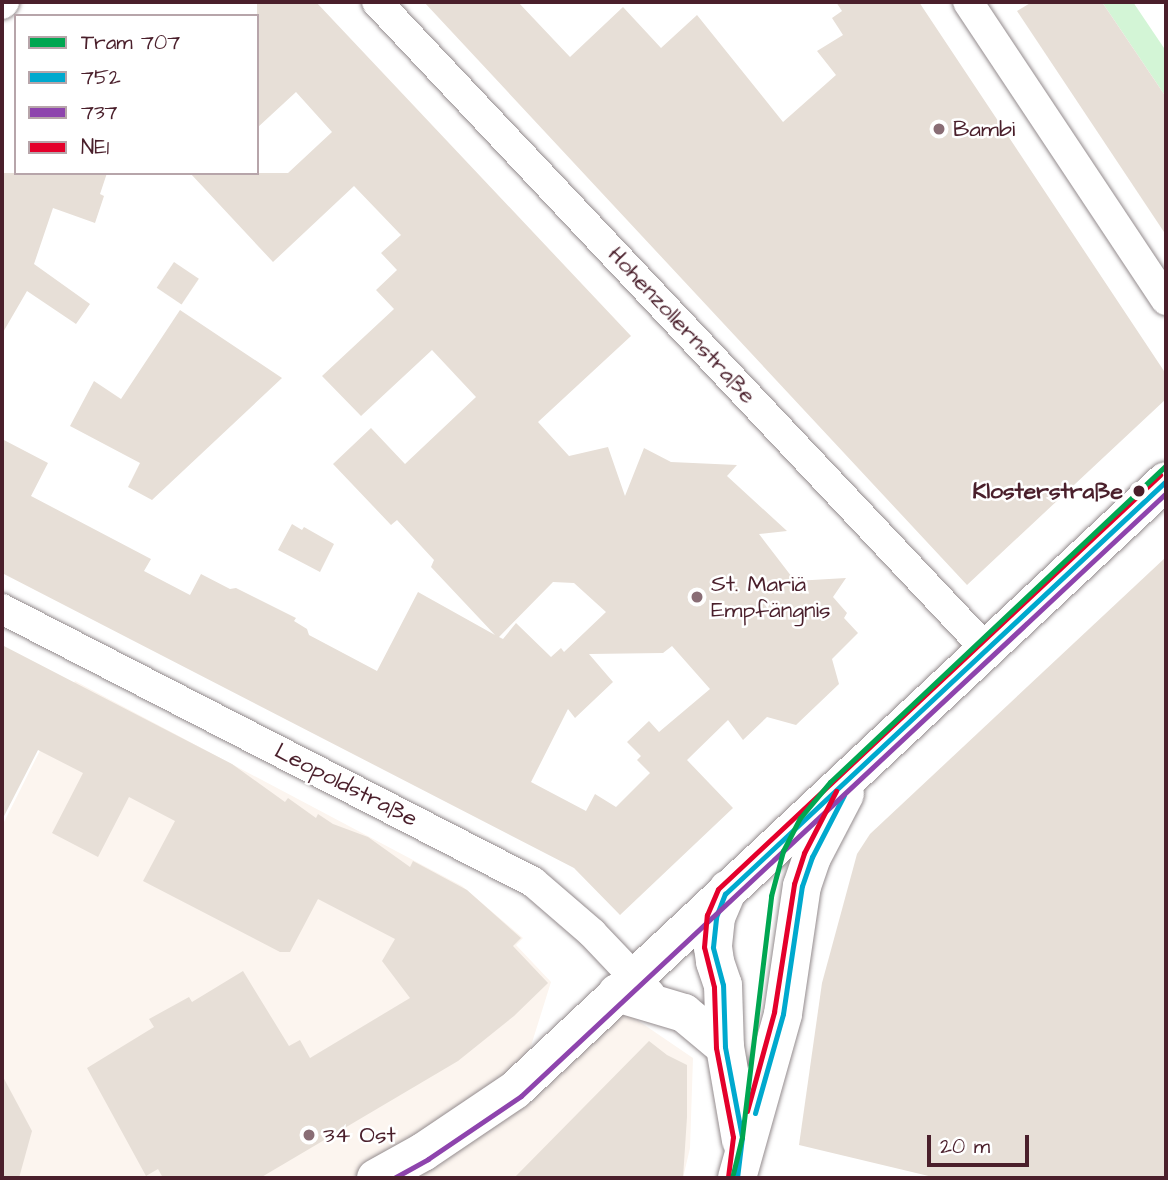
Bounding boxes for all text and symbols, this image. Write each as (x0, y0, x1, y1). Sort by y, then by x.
legend (14, 14, 259, 175)
text: Tram 707 (81, 28, 180, 57)
text: 752 (81, 63, 121, 92)
text: 737 (81, 98, 118, 127)
place label: Bambi (953, 115, 1015, 143)
marker: Bambi (931, 121, 947, 137)
text: NE1 (81, 133, 109, 162)
street label: Hohenzollernstraße (602, 241, 762, 409)
place label: Klosterstraße (973, 477, 1123, 505)
marker: Klosterstraße (1129, 481, 1149, 501)
place label: St. Mariä Empfängnis (711, 570, 831, 624)
marker: St. Mariä Empfängnis (689, 589, 705, 605)
street label: Leopoldstraße (270, 737, 422, 833)
scale bar (930, 1120, 1032, 1164)
place label: 34 Ost (323, 1121, 396, 1149)
marker: 34 Ost (301, 1127, 317, 1143)
text: 20 m (940, 1132, 990, 1161)

